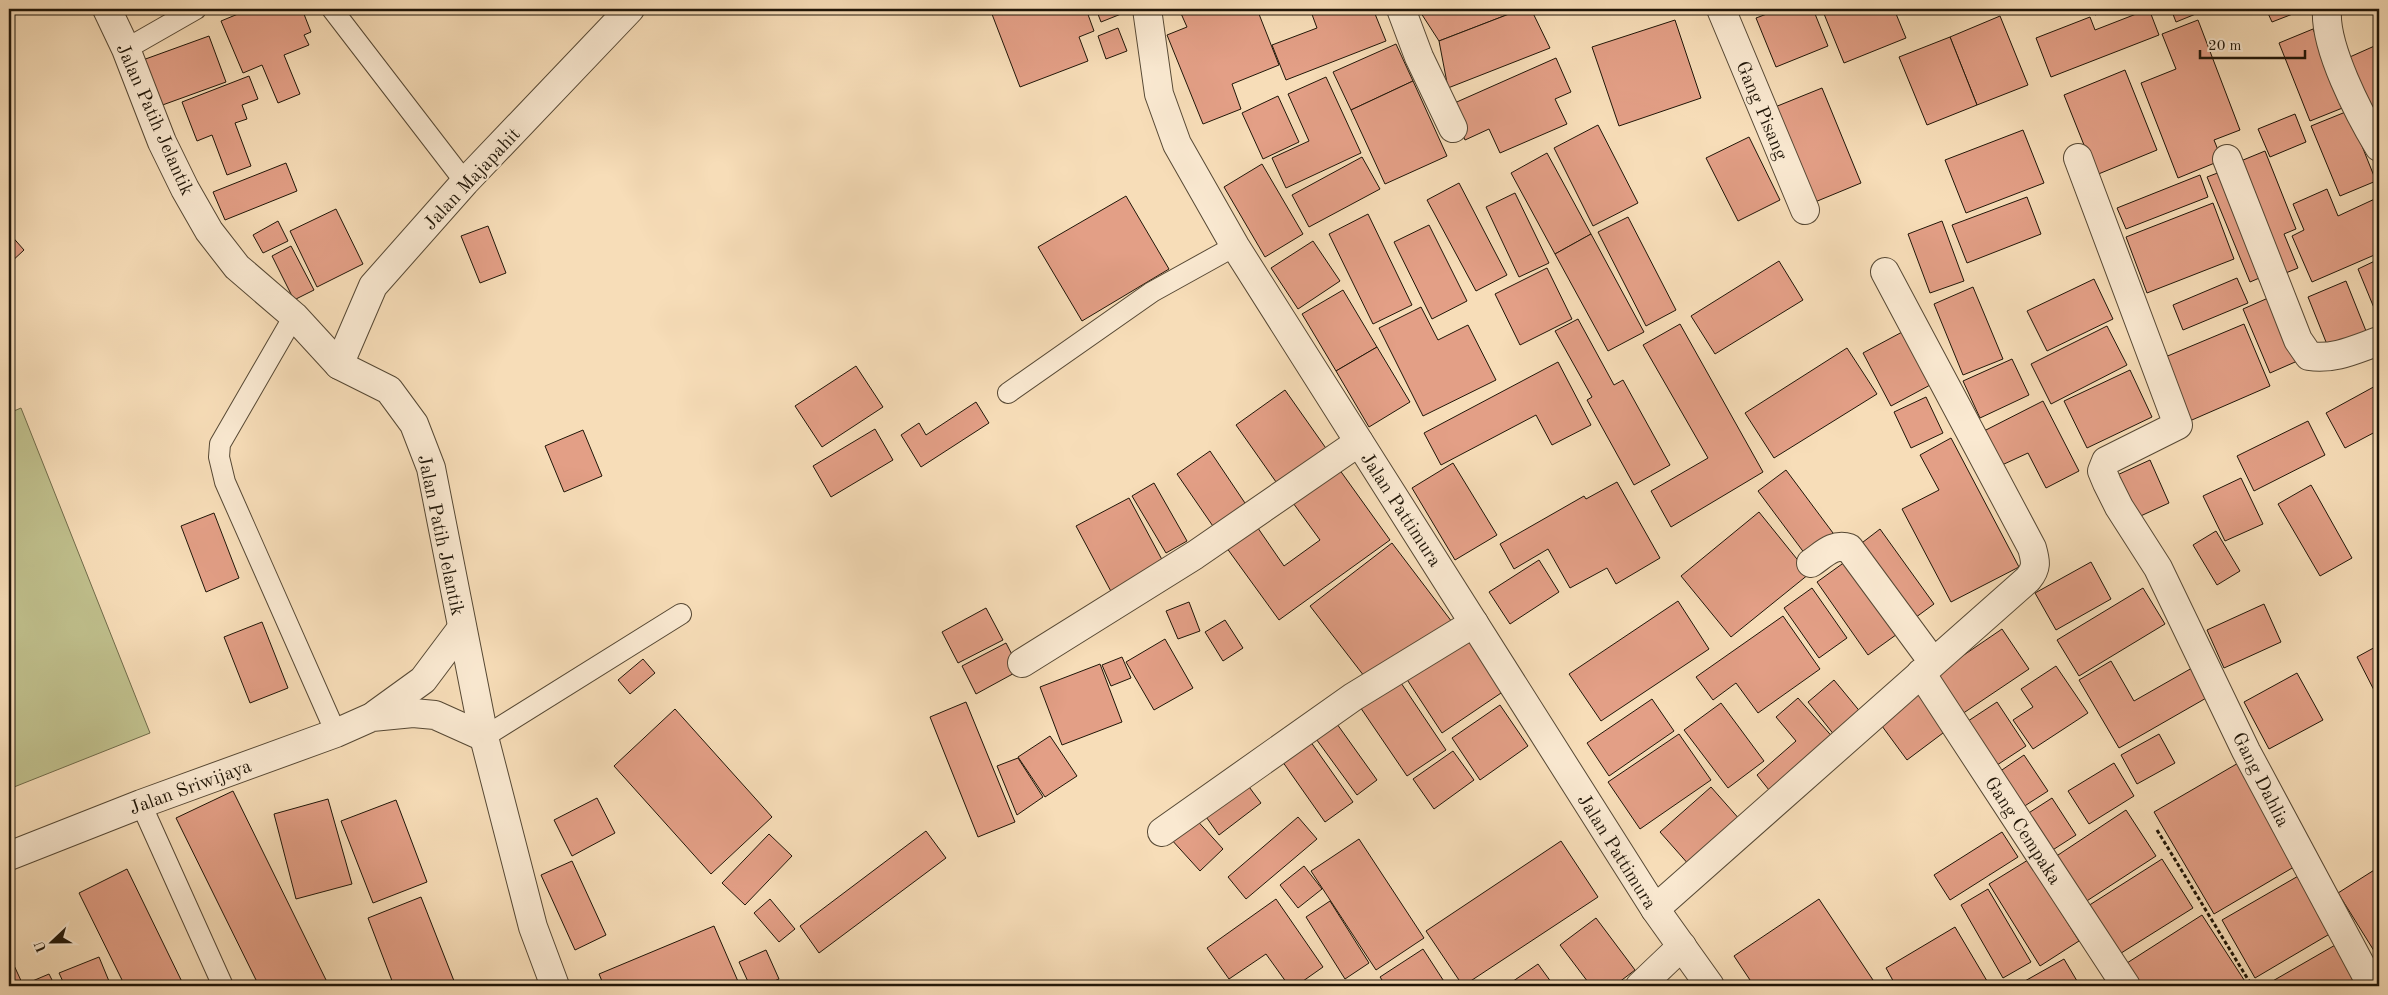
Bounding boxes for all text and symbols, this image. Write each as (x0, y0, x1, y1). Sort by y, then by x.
scale bar (2200, 28, 2306, 60)
text: 20 m (2208, 39, 2242, 54)
street label: Jalan Patih Jelantik (112, 41, 196, 199)
street label: Gang Pisang (1731, 59, 1790, 164)
street label: Jalan Majapahit (421, 125, 525, 234)
street label: Jalan Pattimura (1356, 450, 1444, 571)
street label: Jalan Patih Jelantik (413, 453, 466, 618)
street label: Gang Dahlia (2228, 730, 2292, 831)
street label: Jalan Sriwijaya (127, 757, 255, 819)
street label: Gang Cempaka (1980, 774, 2064, 889)
street label: Jalan Pattimura (1573, 791, 1659, 914)
north arrow (28, 918, 78, 968)
text: U (32, 939, 49, 954)

